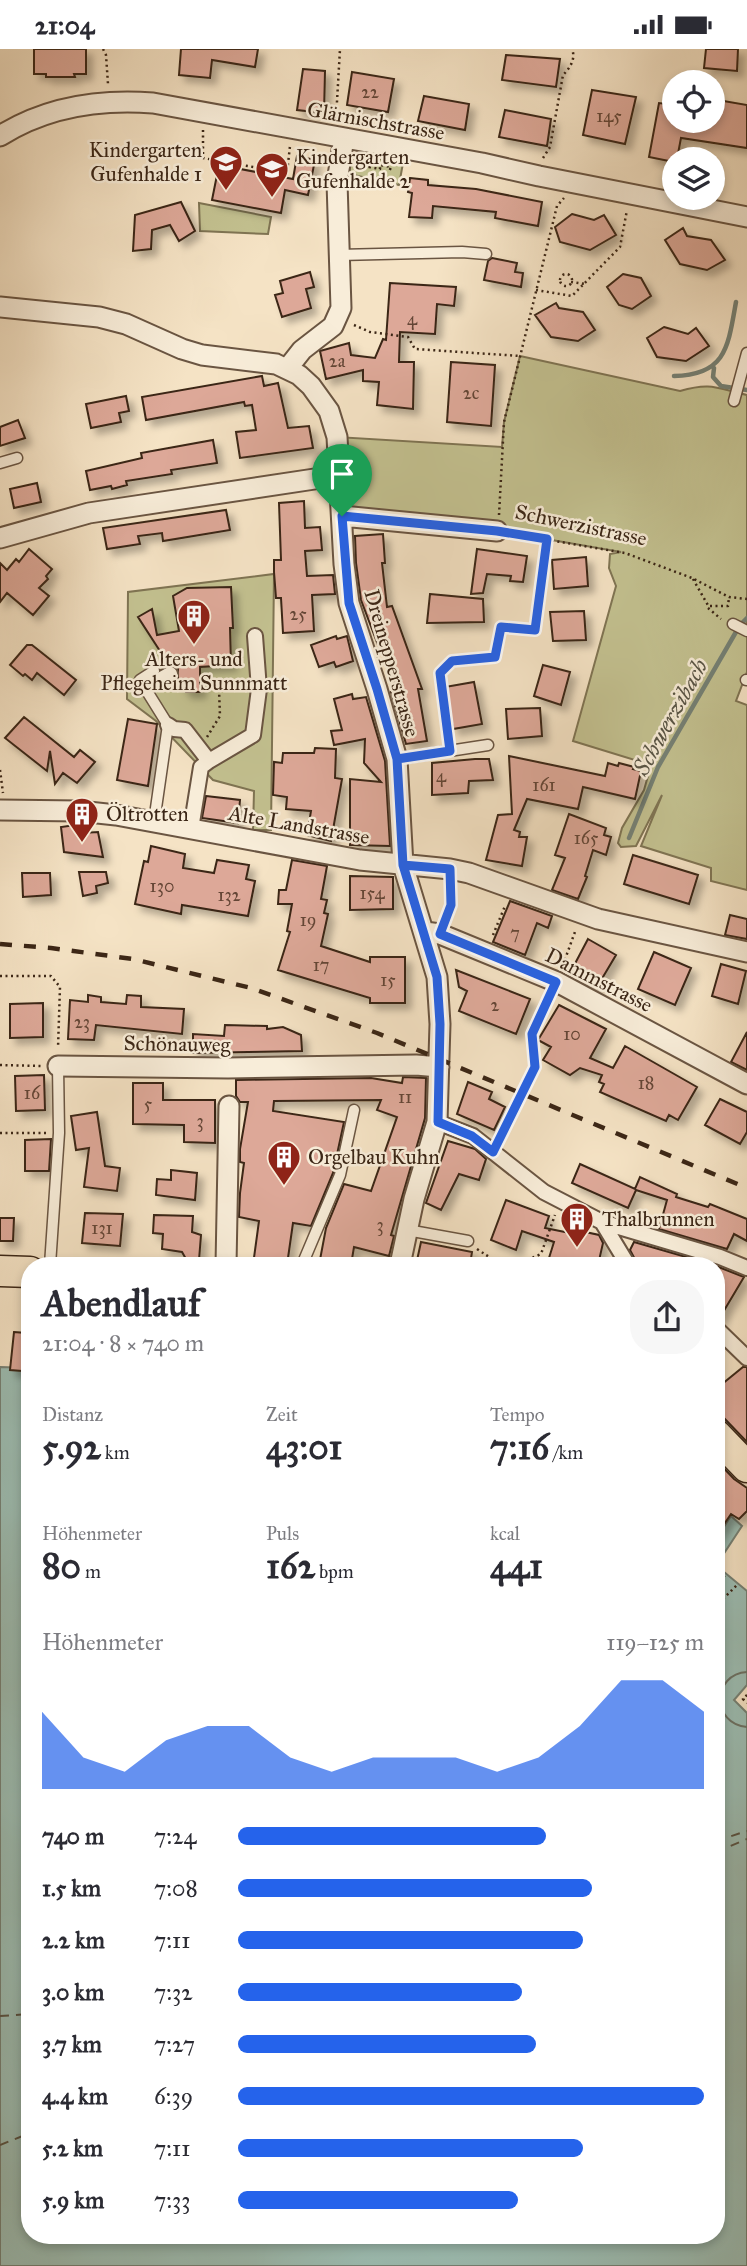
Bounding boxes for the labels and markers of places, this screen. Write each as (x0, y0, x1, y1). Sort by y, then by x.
place label: Kindergarten Gufenhalde 1 (89, 137, 202, 187)
school or university icon: Kindergarten Gufenhalde 1 (207, 143, 245, 192)
place label: Kindergarten Gufenhalde 2 (296, 144, 411, 194)
school or university icon: Kindergarten Gufenhalde 2 (253, 150, 291, 199)
pin (312, 444, 372, 516)
building icon: Alters- und Pflegeheim Sunnmatt (175, 597, 213, 646)
place label: Alters- und Pflegeheim Sunnmatt (101, 646, 288, 696)
building icon: Öltrotten (63, 795, 101, 844)
place label: Öltrotten (106, 801, 189, 827)
building icon: Orgelbau Kuhn (265, 1138, 303, 1187)
place label: Orgelbau Kuhn (308, 1144, 440, 1170)
building icon: Thalbrunnen (558, 1200, 596, 1249)
place label: Thalbrunnen (602, 1206, 715, 1232)

